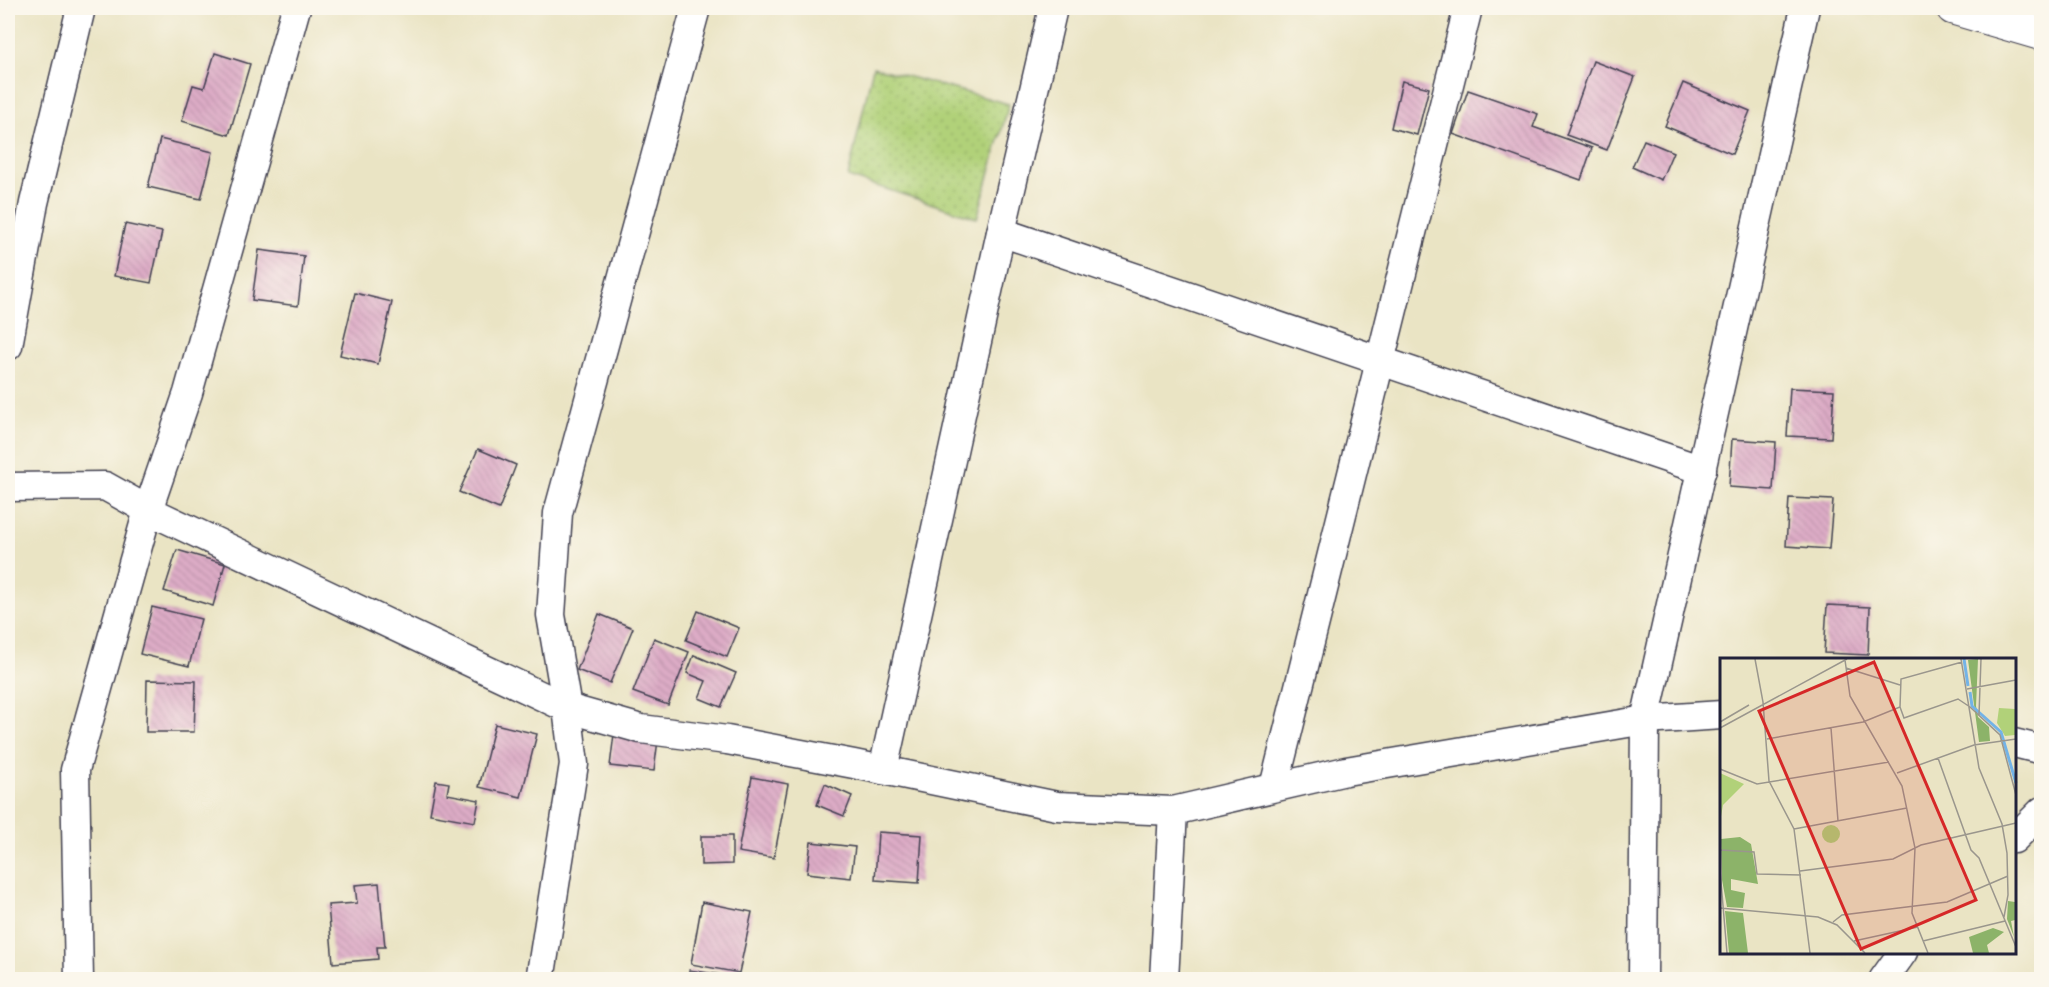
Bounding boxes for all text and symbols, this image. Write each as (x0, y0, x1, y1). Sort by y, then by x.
inset map (1720, 658, 2016, 954)

